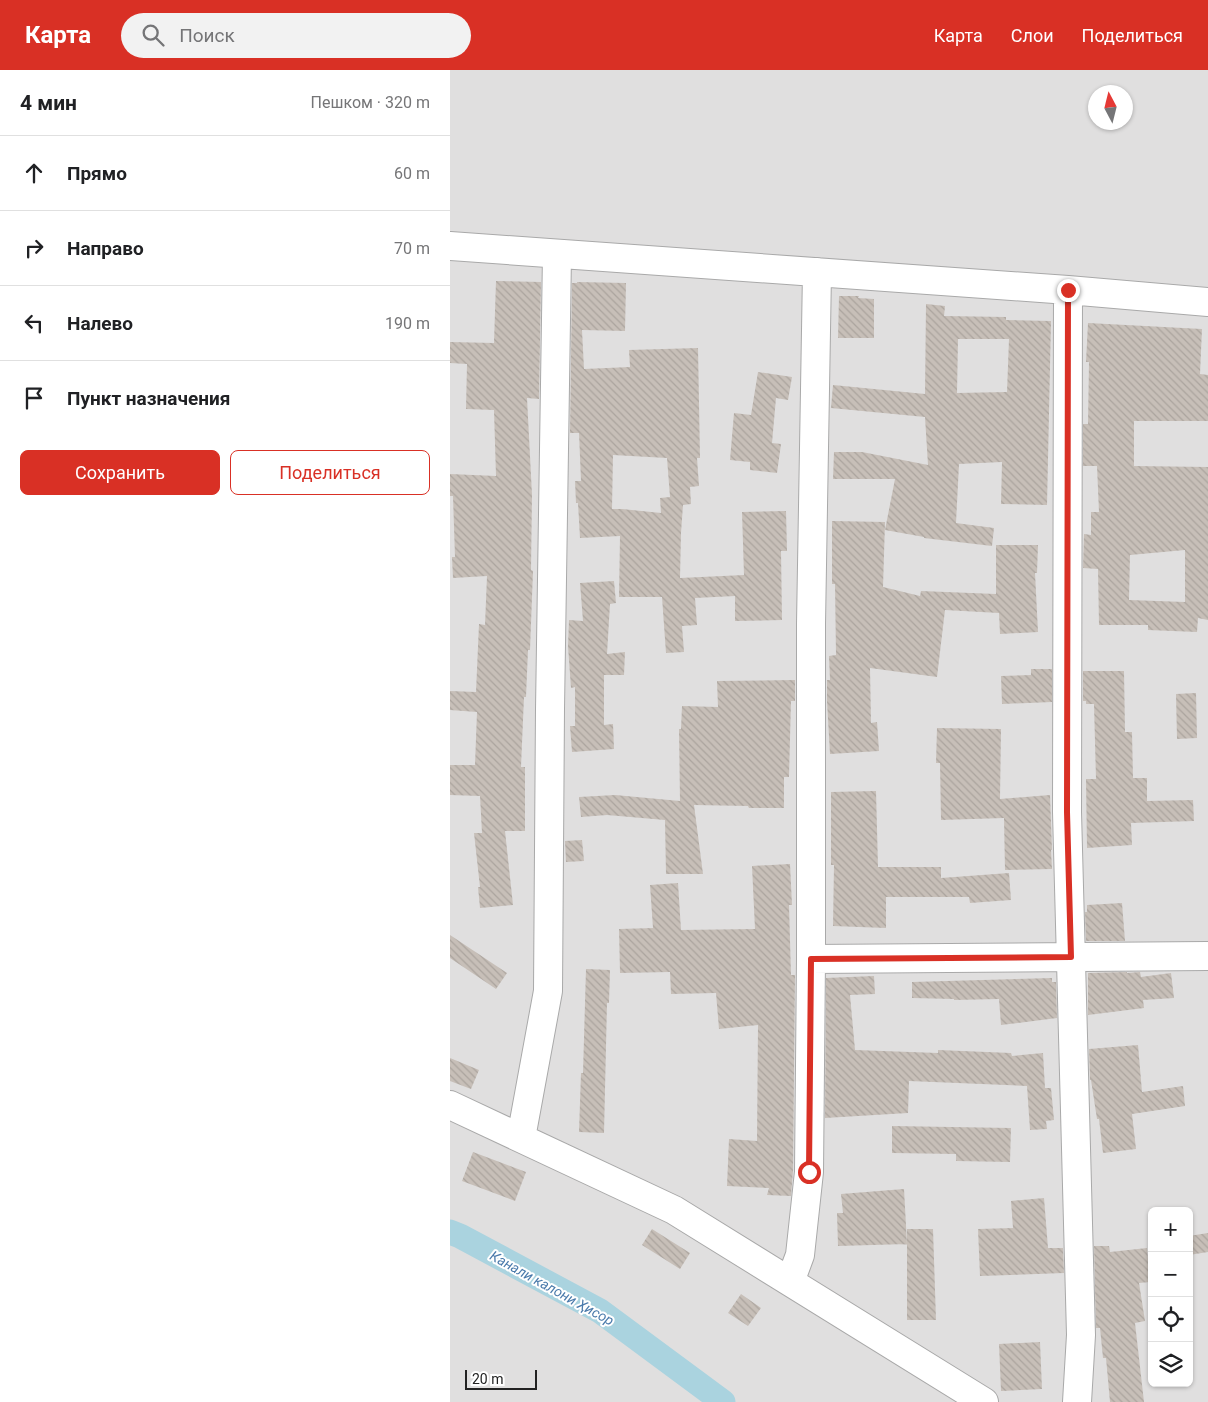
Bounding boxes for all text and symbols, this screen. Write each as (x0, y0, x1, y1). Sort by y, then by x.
search box (121, 13, 471, 58)
text: Карта (25, 21, 91, 49)
icon: search (139, 21, 167, 49)
text: Поиск (179, 24, 235, 47)
text: Карта (934, 25, 983, 46)
text: Слои (1011, 25, 1054, 46)
text: Поделиться (1082, 25, 1183, 46)
north arrow (1088, 85, 1133, 130)
text: 4 мин (20, 91, 77, 115)
text: Пешком · 320 m (311, 93, 430, 112)
icon: ahead (20, 159, 48, 187)
text: Прямо (67, 162, 127, 185)
text: 60 m (394, 164, 430, 183)
icon: right (20, 234, 48, 262)
text: Направо (67, 237, 144, 260)
text: 70 m (394, 239, 430, 258)
route end (1057, 279, 1080, 302)
icon: left (20, 309, 48, 337)
text: Налево (67, 312, 133, 335)
text: 190 m (385, 314, 430, 333)
icon: arrive (20, 384, 48, 412)
text: Пункт назначения (67, 387, 230, 410)
button: Сохранить (20, 450, 220, 495)
button: Поделиться (230, 450, 430, 495)
route start (798, 1161, 821, 1184)
map controls (1148, 1207, 1193, 1387)
button: + (1148, 1207, 1193, 1252)
water label: Канали калони Ҳисор (487, 1247, 617, 1329)
button: − (1148, 1252, 1193, 1297)
button: locate (1148, 1297, 1193, 1342)
button: layers (1148, 1342, 1193, 1387)
scale bar (465, 1367, 538, 1390)
text: 20 m (472, 1371, 504, 1387)

